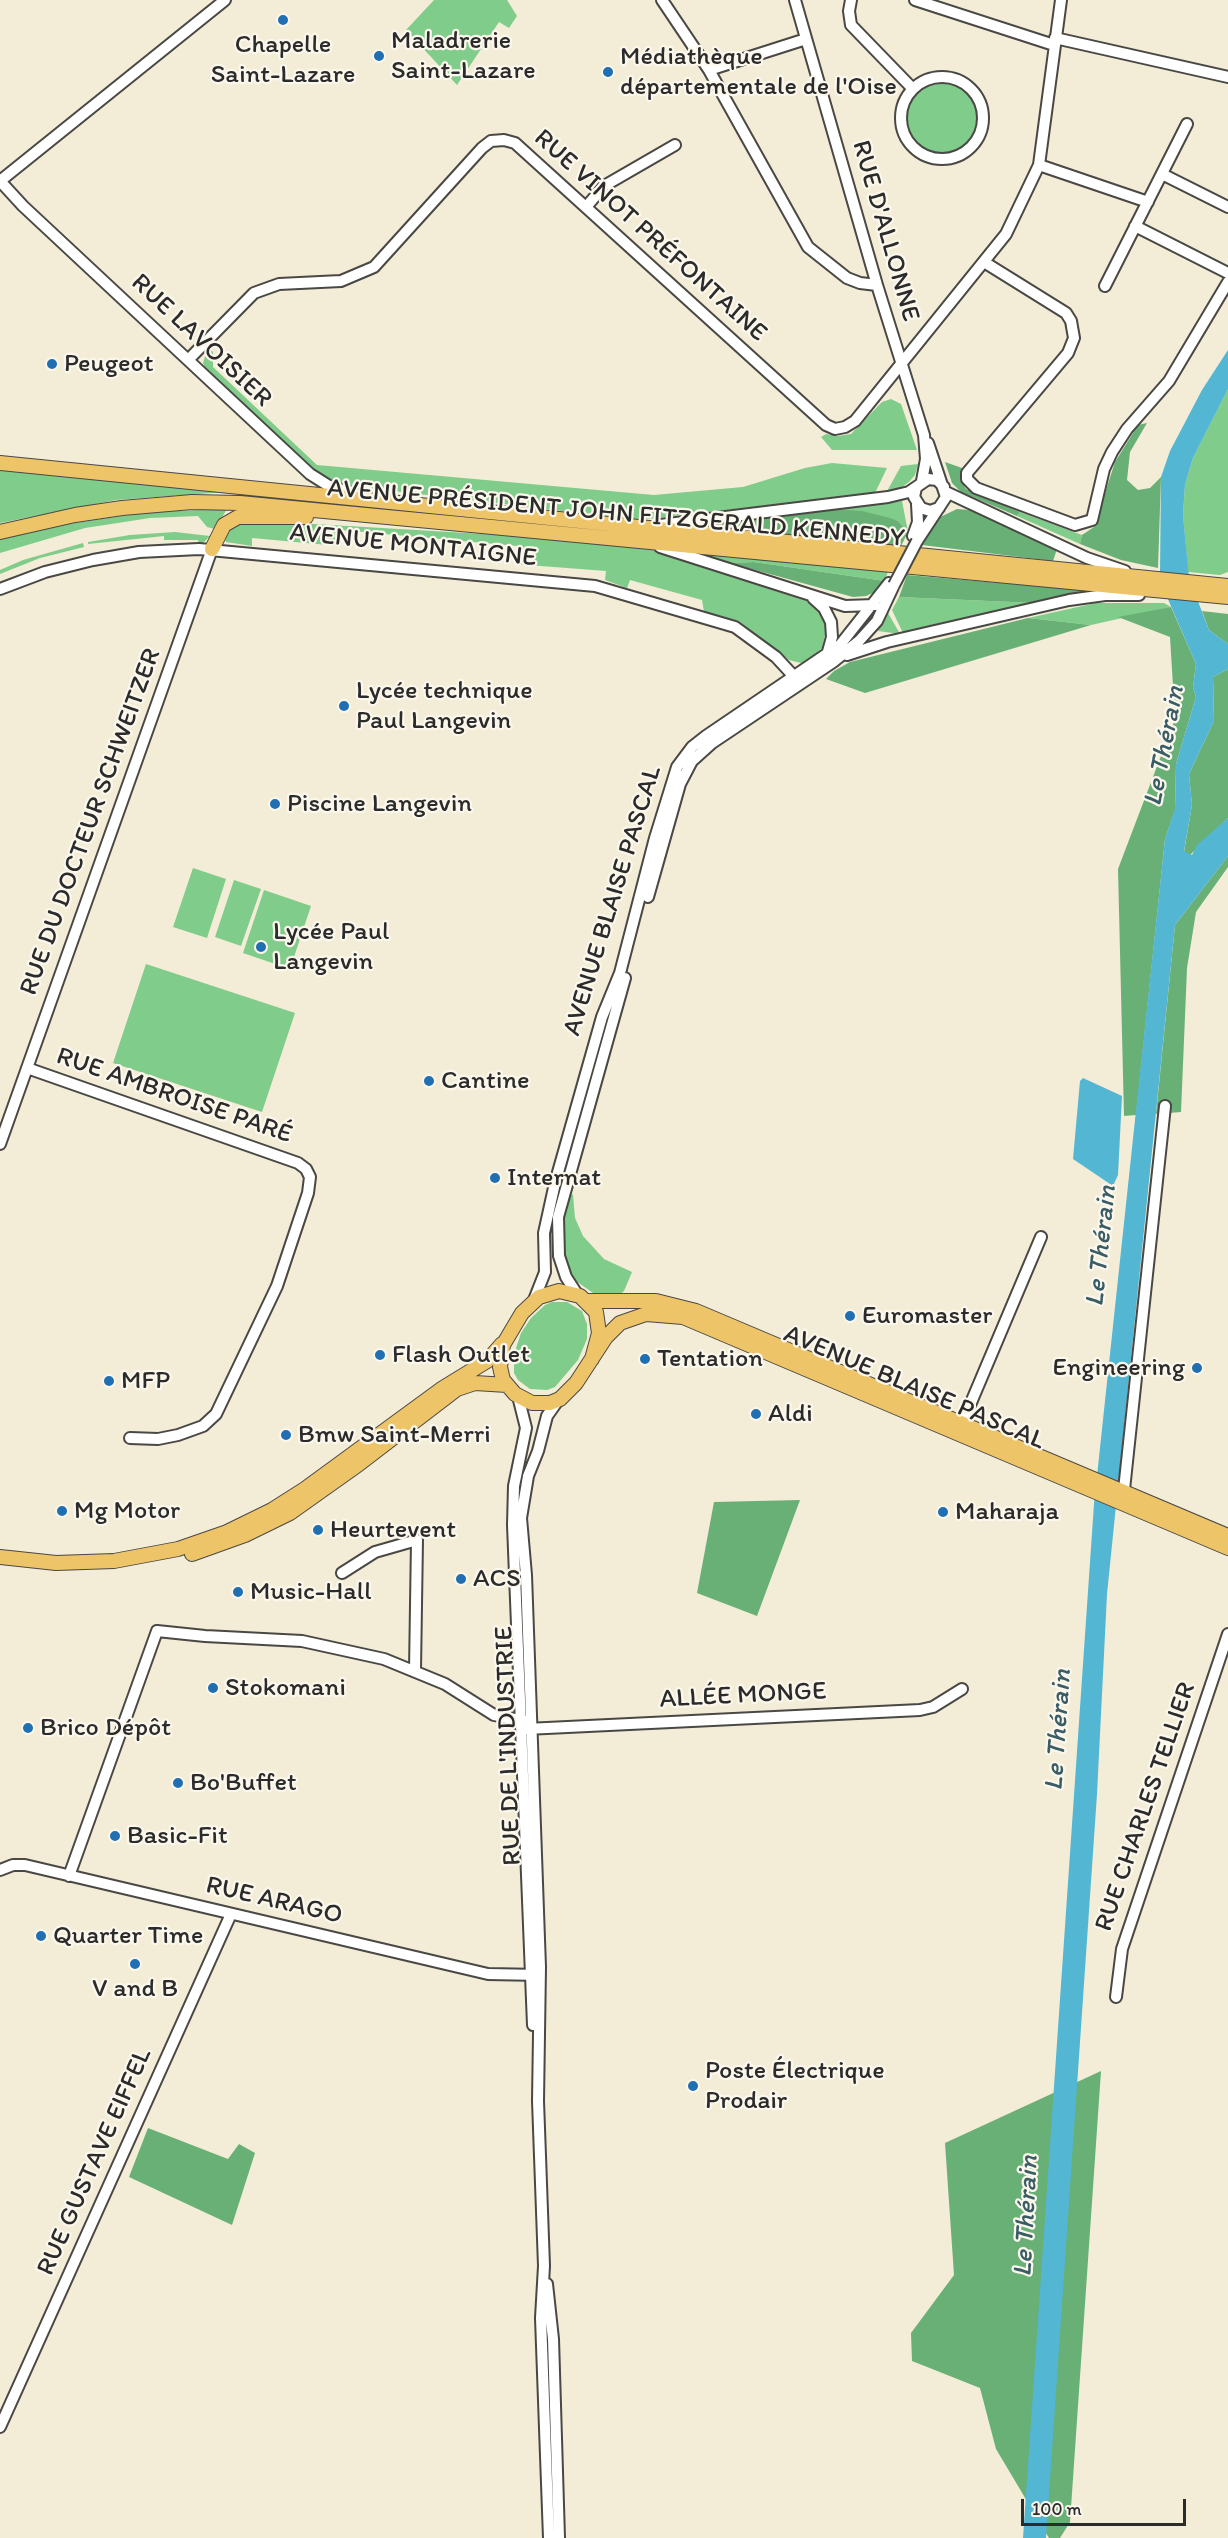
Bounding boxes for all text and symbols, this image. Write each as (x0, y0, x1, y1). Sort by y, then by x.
marker: Chapelle Saint-Lazare (276, 13, 290, 27)
place label: Maladrerie Saint-Lazare (391, 25, 536, 86)
place label: Chapelle Saint-Lazare (211, 29, 355, 90)
place label: Médiathèque départementale de l'Oise (620, 41, 897, 102)
marker: Maladrerie Saint-Lazare (372, 49, 386, 63)
marker: Médiathèque départementale de l'Oise (601, 65, 615, 79)
street label: RUE VINOT PRÉFONTAINE (527, 123, 773, 349)
street label: RUE D'ALLONNE (844, 137, 926, 325)
street label: RUE LAVOISIER (124, 268, 278, 414)
place label: Peugeot (64, 348, 154, 380)
marker: Peugeot (45, 357, 59, 371)
street label: AVENUE PRÉSIDENT JOHN FITZGERALD KENNEDY (326, 473, 906, 555)
street label: AVENUE MONTAIGNE (288, 518, 538, 574)
street label: RUE DU DOCTEUR SCHWEITZER (14, 644, 168, 1000)
place label: Lycée technique Paul Langevin (356, 675, 533, 736)
water label: Le Thérain (1137, 683, 1193, 809)
marker: Lycée technique Paul Langevin (337, 699, 351, 713)
street label: AVENUE BLAISE PASCAL (557, 762, 669, 1040)
place label: Piscine Langevin (287, 788, 472, 820)
marker: Piscine Langevin (268, 797, 282, 811)
place label: Lycée Paul Langevin (273, 916, 389, 978)
marker: Lycée Paul Langevin (254, 940, 268, 954)
street label: RUE AMBROISE PARÉ (52, 1041, 296, 1151)
place label: Cantine (441, 1065, 530, 1097)
marker: Cantine (422, 1074, 436, 1088)
place label: Internat (507, 1162, 601, 1194)
marker: Internat (488, 1171, 502, 1185)
water label: Le Thérain (1080, 1184, 1124, 1308)
place label: Euromaster (862, 1300, 992, 1332)
marker: Euromaster (843, 1309, 857, 1323)
street label: AVENUE BLAISE PASCAL (779, 1319, 1049, 1457)
place label: Flash Outlet (392, 1339, 530, 1371)
place label: Tentation (657, 1343, 763, 1375)
marker: Flash Outlet (373, 1348, 387, 1362)
marker: Tentation (638, 1352, 652, 1366)
place label: Engineering (1052, 1352, 1185, 1384)
marker: Engineering (1190, 1361, 1204, 1375)
place label: MFP (121, 1365, 170, 1397)
marker: MFP (102, 1374, 116, 1388)
place label: Aldi (768, 1398, 813, 1430)
marker: Aldi (749, 1407, 763, 1421)
place label: Bmw Saint-Merri (298, 1419, 491, 1451)
marker: Bmw Saint-Merri (279, 1428, 293, 1442)
place label: Mg Motor (74, 1495, 180, 1527)
place label: Maharaja (955, 1496, 1059, 1528)
marker: Mg Motor (55, 1504, 69, 1518)
marker: Maharaja (936, 1505, 950, 1519)
place label: Heurtevent (330, 1514, 456, 1546)
marker: Heurtevent (311, 1523, 325, 1537)
place label: ACS (473, 1563, 521, 1595)
marker: ACS (454, 1572, 468, 1586)
place label: Music-Hall (250, 1576, 371, 1608)
marker: Music-Hall (231, 1585, 245, 1599)
street label: RUE DE L'INDUSTRIE (489, 1626, 529, 1866)
water label: Le Thérain (1039, 1668, 1079, 1792)
place label: Stokomani (225, 1672, 346, 1704)
street label: ALLÉE MONGE (659, 1676, 827, 1716)
street label: RUE CHARLES TELLIER (1089, 1679, 1203, 1935)
marker: Stokomani (206, 1681, 220, 1695)
place label: Brico Dépôt (40, 1712, 171, 1744)
marker: Brico Dépôt (21, 1721, 35, 1735)
place label: Bo'Buffet (190, 1767, 297, 1799)
marker: Bo'Buffet (171, 1776, 185, 1790)
place label: Basic-Fit (127, 1820, 228, 1852)
marker: Basic-Fit (108, 1829, 122, 1843)
street label: RUE ARAGO (203, 1870, 345, 1932)
place label: Quarter Time (53, 1920, 203, 1952)
marker: Quarter Time (34, 1929, 48, 1943)
marker: V and B (128, 1957, 142, 1971)
place label: V and B (92, 1973, 178, 2005)
street label: RUE GUSTAVE EIFFEL (31, 2044, 159, 2280)
place label: Poste Électrique Prodair (705, 2055, 885, 2116)
marker: Poste Électrique Prodair (686, 2079, 700, 2093)
water label: Le Thérain (1008, 2154, 1046, 2278)
scale bar (1024, 2487, 1189, 2525)
text: 100 m (1032, 2498, 1082, 2520)

